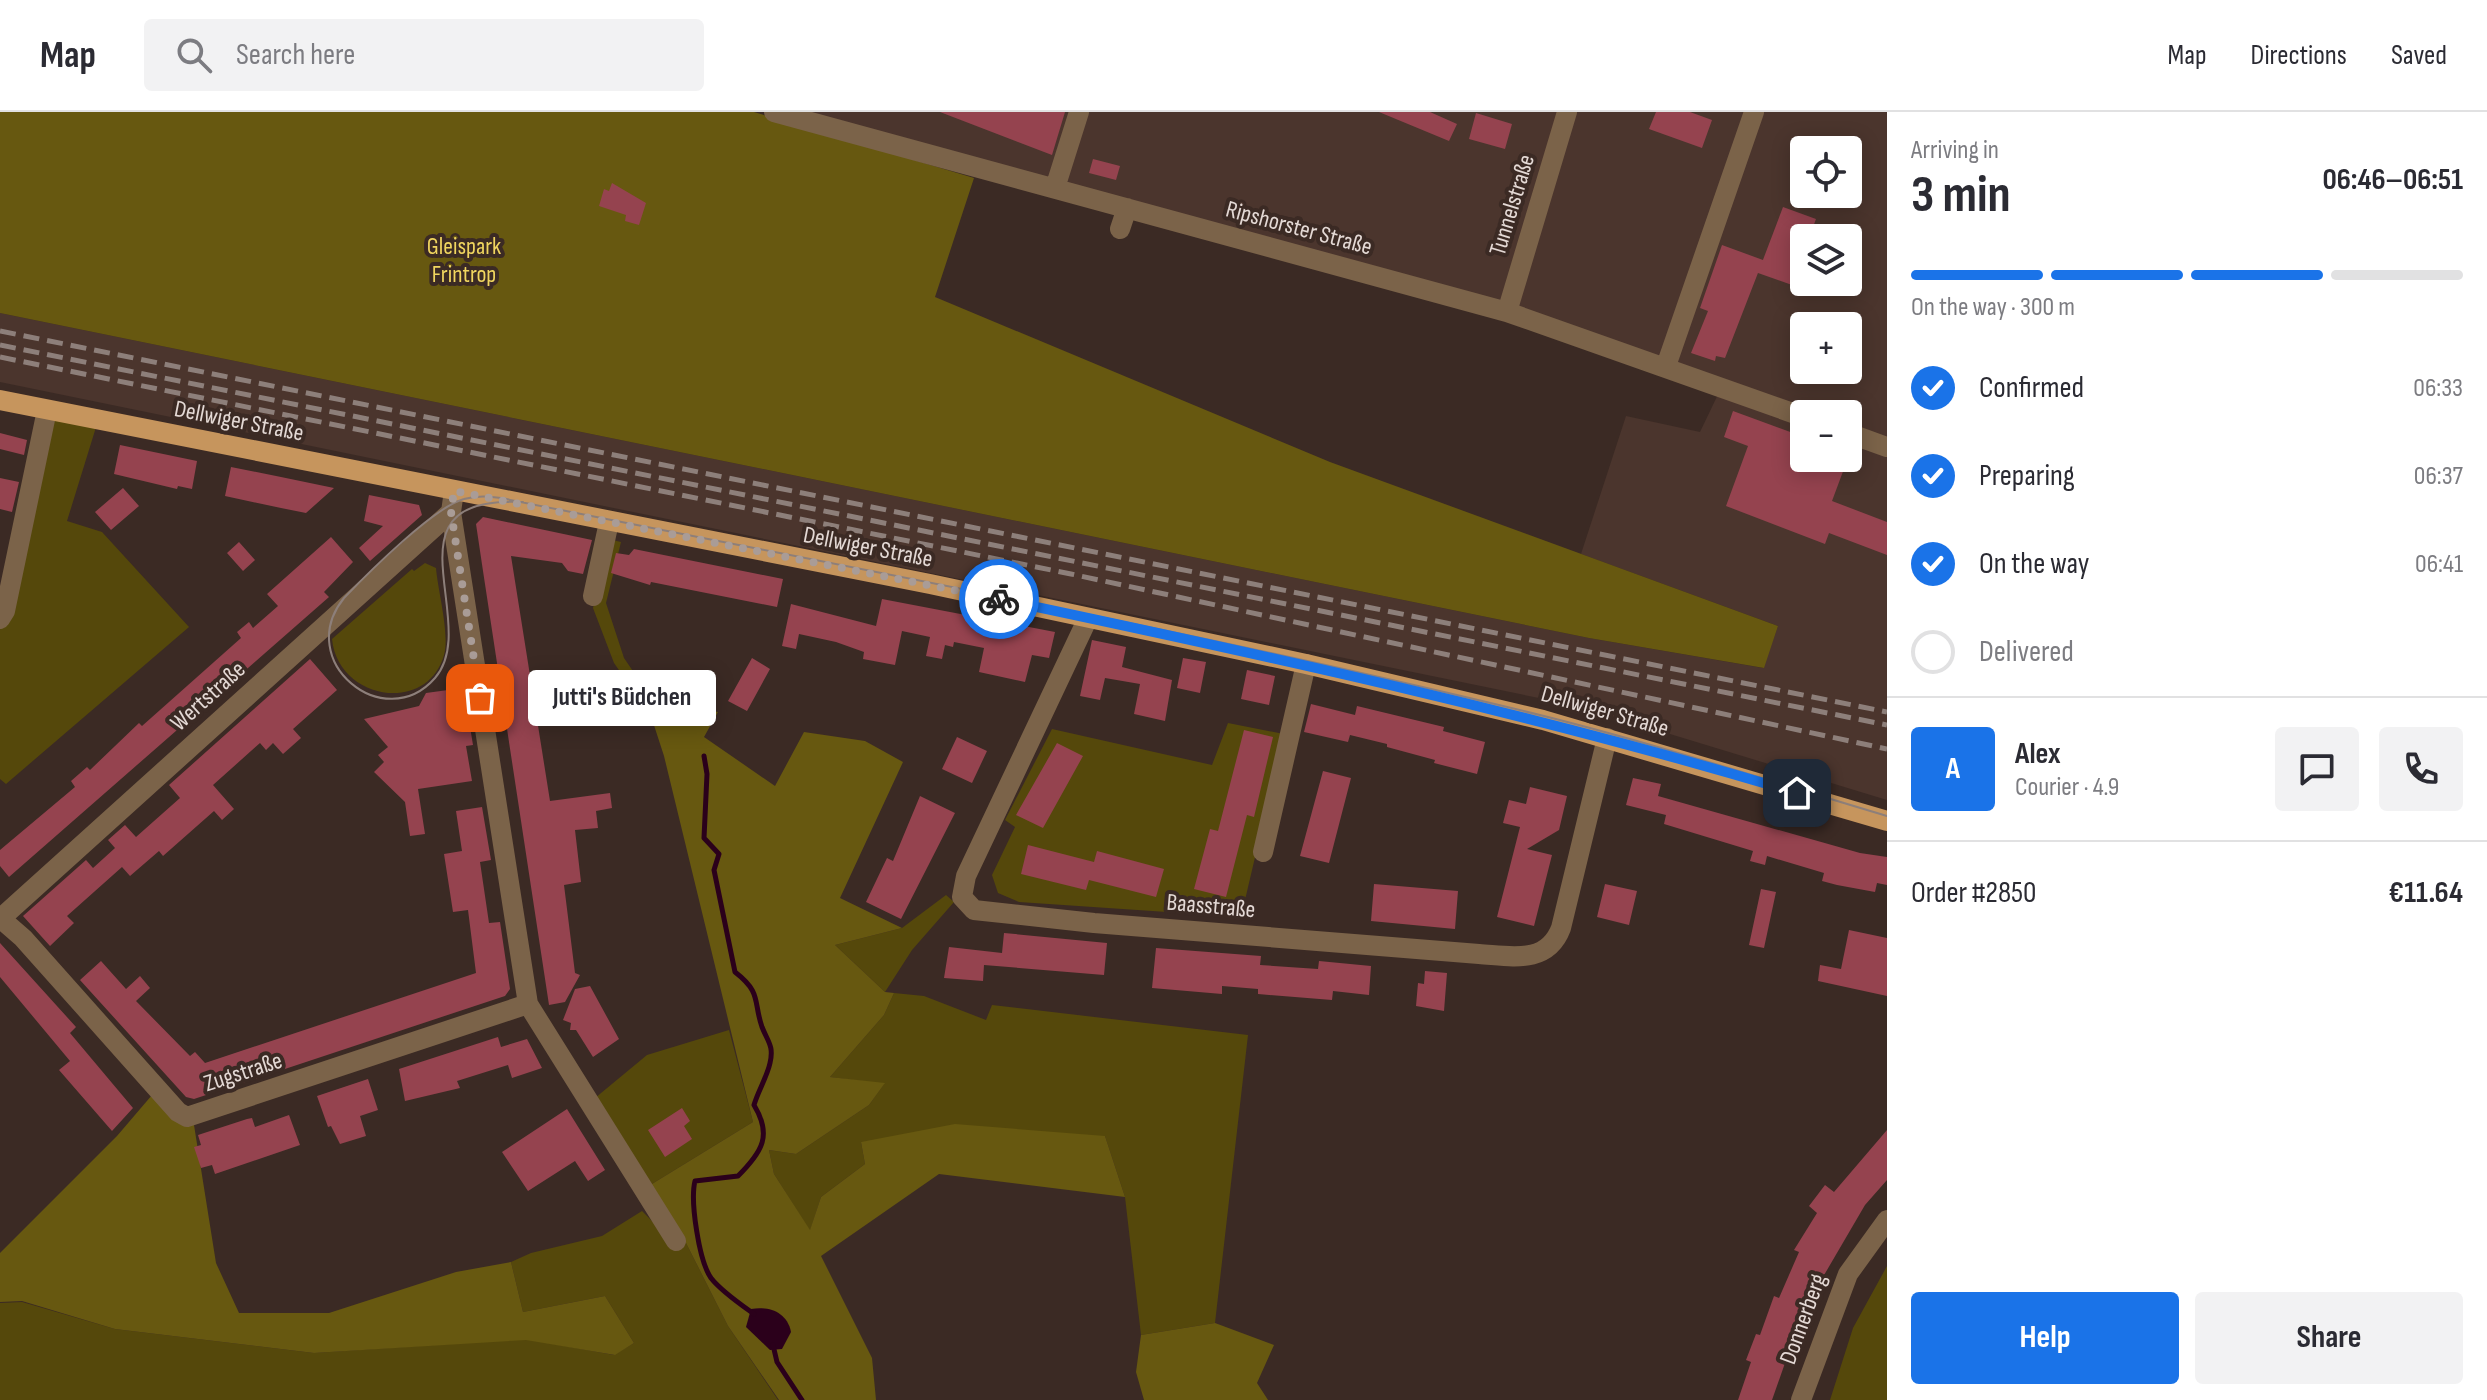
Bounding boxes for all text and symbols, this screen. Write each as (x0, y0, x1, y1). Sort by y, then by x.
search box (144, 19, 704, 91)
text: Map (40, 33, 96, 78)
icon: search (172, 33, 216, 77)
text: Search here (236, 37, 355, 73)
text: Map (2168, 39, 2207, 72)
text: Directions (2251, 39, 2347, 72)
text: Saved (2391, 39, 2447, 72)
text: Arriving in (1911, 135, 1999, 166)
map controls (1790, 136, 1862, 472)
button: locate (1790, 136, 1862, 208)
street label: Tunnelstraße (1483, 151, 1541, 259)
text: 06:46–06:51 (2322, 162, 2463, 198)
text: 3 min (1911, 164, 2011, 227)
street label: Ripshorster Straße (1223, 195, 1375, 261)
button: layers (1790, 224, 1862, 296)
park label: Gleispark Frintrop (427, 232, 501, 289)
text: On the way · 300 m (1911, 292, 2075, 323)
button: + (1790, 312, 1862, 384)
icon: check (1911, 366, 1955, 410)
text: Confirmed (1979, 370, 2084, 406)
text: 06:33 (2413, 373, 2463, 404)
street label: Dellwiger Straße (172, 394, 306, 448)
button: − (1790, 400, 1862, 472)
icon: check (1911, 454, 1955, 498)
text: Preparing (1979, 458, 2075, 494)
text: 06:37 (2414, 461, 2463, 492)
street label: Dellwiger Straße (801, 520, 935, 574)
icon: check (1911, 542, 1955, 586)
text: On the way (1979, 546, 2089, 582)
text: 06:41 (2415, 549, 2463, 580)
courier (959, 559, 1039, 639)
icon: bike (977, 577, 1021, 621)
text: Delivered (1979, 634, 2074, 670)
street label: Wertstraße (165, 655, 251, 737)
pin (446, 664, 514, 732)
callout: Jutti's Büdchen (528, 670, 716, 726)
icon: bag (458, 676, 502, 720)
street label: Dellwiger Straße (1538, 679, 1672, 743)
text: Jutti's Büdchen (553, 682, 691, 713)
button: chat (2275, 727, 2359, 811)
button: phone (2379, 727, 2463, 811)
text: Alex (2015, 736, 2061, 772)
text: A (1946, 751, 1960, 787)
pin (1763, 759, 1831, 827)
icon: home (1775, 771, 1819, 815)
text: Courier · 4.9 (2015, 772, 2119, 803)
text: Order #2850 (1911, 875, 2036, 911)
text: €11.64 (2388, 875, 2463, 911)
street label: Baasstraße (1165, 888, 1257, 924)
street label: Zugstraße (200, 1046, 286, 1098)
street label: Donnerberg (1773, 1270, 1833, 1368)
button: Help (1911, 1292, 2179, 1384)
button: Share (2195, 1292, 2463, 1384)

